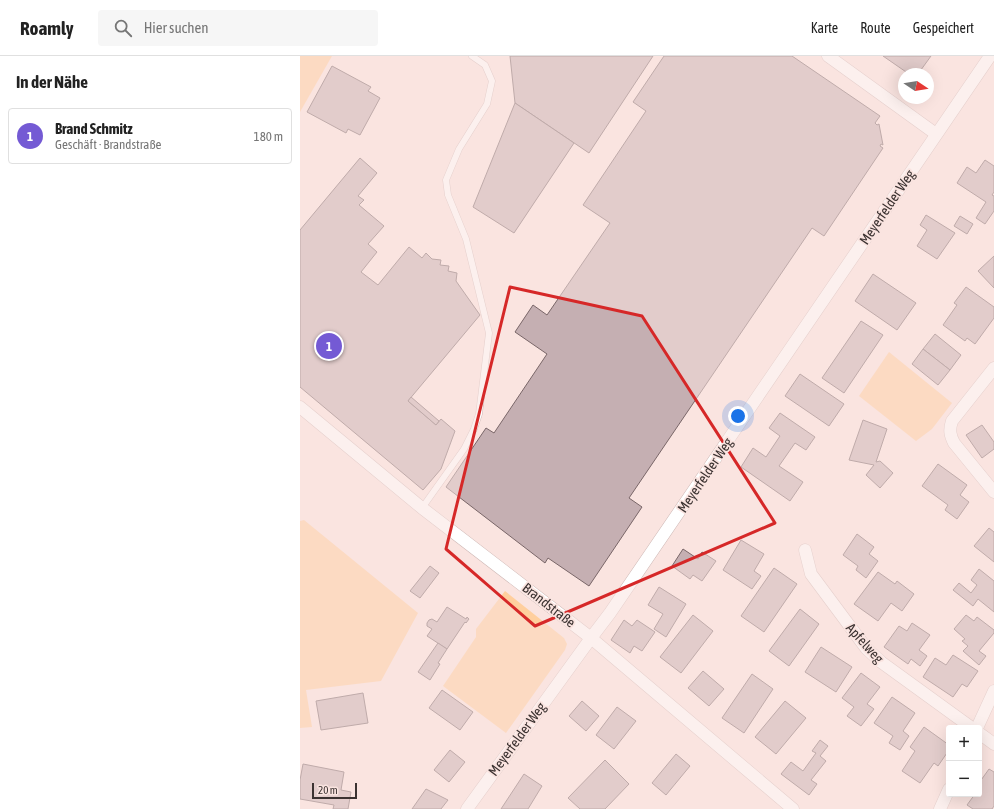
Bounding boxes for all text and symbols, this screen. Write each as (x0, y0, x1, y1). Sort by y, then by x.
search box (98, 10, 378, 46)
text: Roamly (20, 17, 74, 39)
icon: search (112, 17, 134, 39)
text: Hier suchen (144, 19, 209, 36)
text: Karte (811, 20, 838, 36)
text: Route (860, 20, 891, 36)
text: Gespeichert (913, 20, 974, 36)
north arrow (898, 68, 934, 104)
text: In der Nähe (16, 72, 88, 92)
text: Brand Schmitz (55, 120, 133, 137)
text: 1 (27, 129, 33, 144)
text: 180 m (254, 129, 283, 144)
text: Geschäft · Brandstraße (55, 137, 161, 152)
street label: Meyerfelder Weg (856, 167, 918, 247)
pin: 1 (316, 331, 342, 361)
your location (728, 406, 748, 426)
street label: Meyerfelder Weg (674, 435, 736, 515)
street label: Brandstraße (519, 579, 579, 631)
street label: Apfelweg (843, 620, 887, 666)
street label: Meyerfelder Weg (485, 699, 549, 779)
map controls (946, 725, 982, 797)
button: + (946, 725, 982, 761)
button: − (946, 761, 982, 797)
scale bar (312, 781, 357, 800)
text: 20 m (318, 784, 338, 796)

